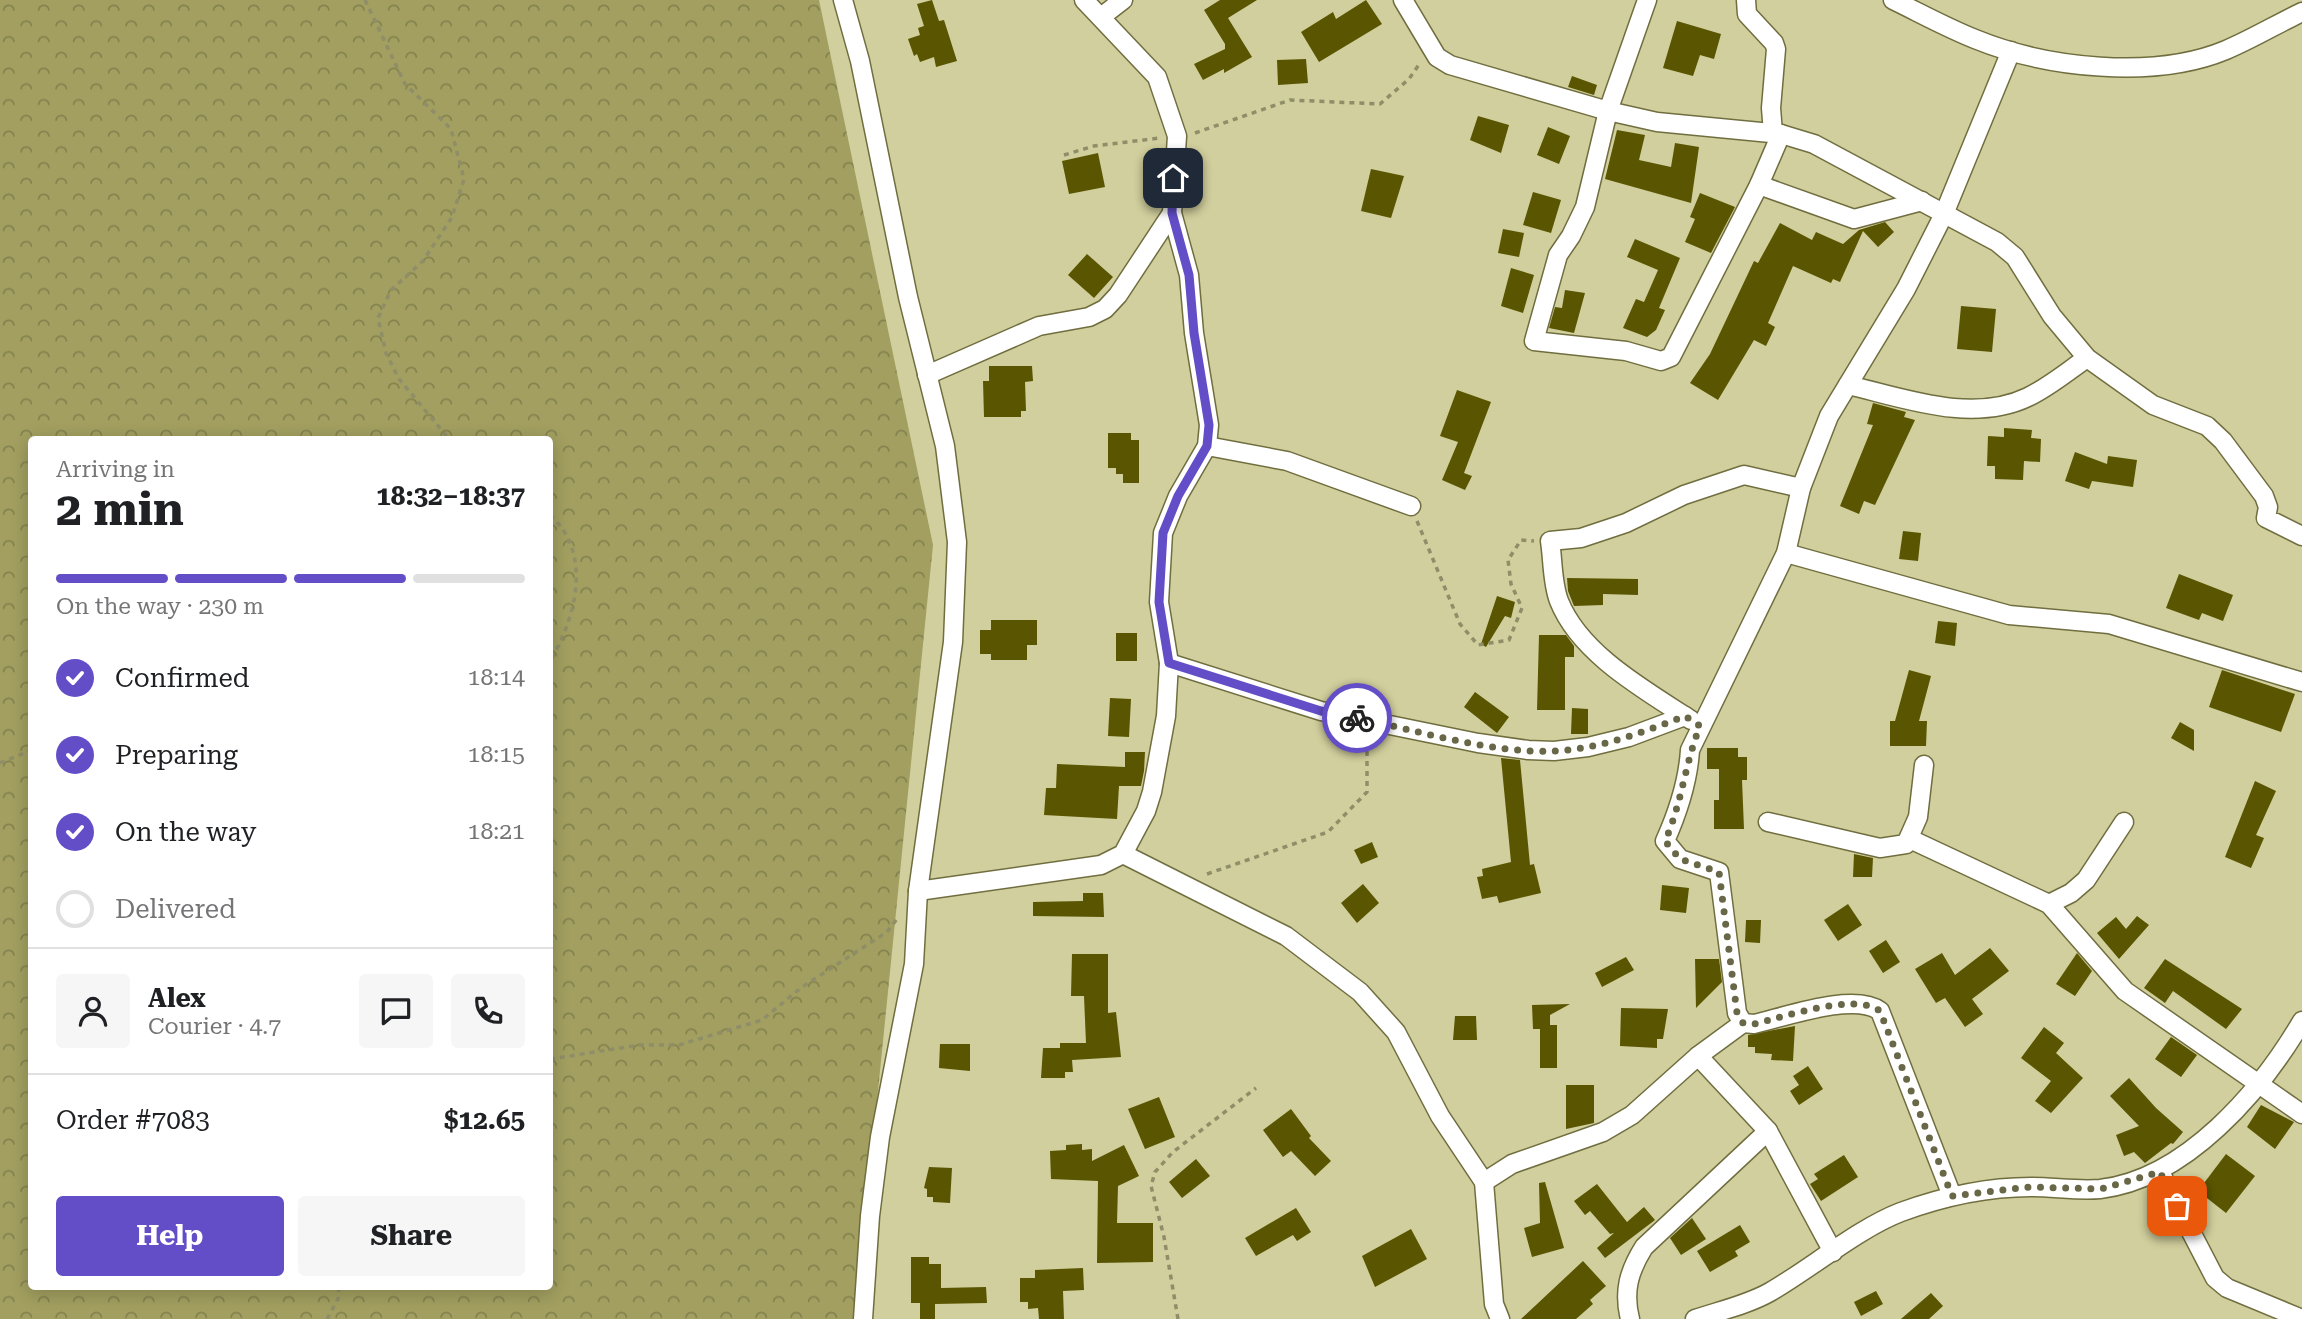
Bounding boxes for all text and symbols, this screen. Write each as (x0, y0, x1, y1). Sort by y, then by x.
pin (1143, 148, 1203, 208)
icon: home (1154, 159, 1192, 197)
text: Arriving in (56, 456, 175, 483)
text: 18:32–18:37 (376, 481, 525, 511)
text: 2 min (56, 482, 184, 536)
text: On the way · 230 m (56, 593, 264, 620)
icon: check (56, 659, 94, 697)
text: Confirmed (115, 663, 250, 693)
text: 18:14 (468, 664, 525, 691)
courier (1322, 683, 1392, 753)
icon: bike (1338, 699, 1376, 737)
icon: check (56, 736, 94, 774)
text: Preparing (115, 740, 238, 770)
text: 18:15 (468, 741, 525, 768)
icon: check (56, 813, 94, 851)
text: On the way (115, 817, 256, 847)
text: 18:21 (468, 818, 525, 845)
text: Delivered (115, 894, 236, 924)
button: person (56, 974, 130, 1048)
button: chat (359, 974, 433, 1048)
button: phone (451, 974, 525, 1048)
text: Alex (148, 983, 206, 1013)
text: Courier · 4.7 (148, 1013, 281, 1040)
text: Order #7083 (56, 1105, 210, 1135)
text: $12.65 (444, 1105, 525, 1135)
pin (2147, 1176, 2207, 1236)
icon: bag (2158, 1187, 2196, 1225)
button: Help (56, 1196, 284, 1276)
button: Share (298, 1196, 525, 1276)

